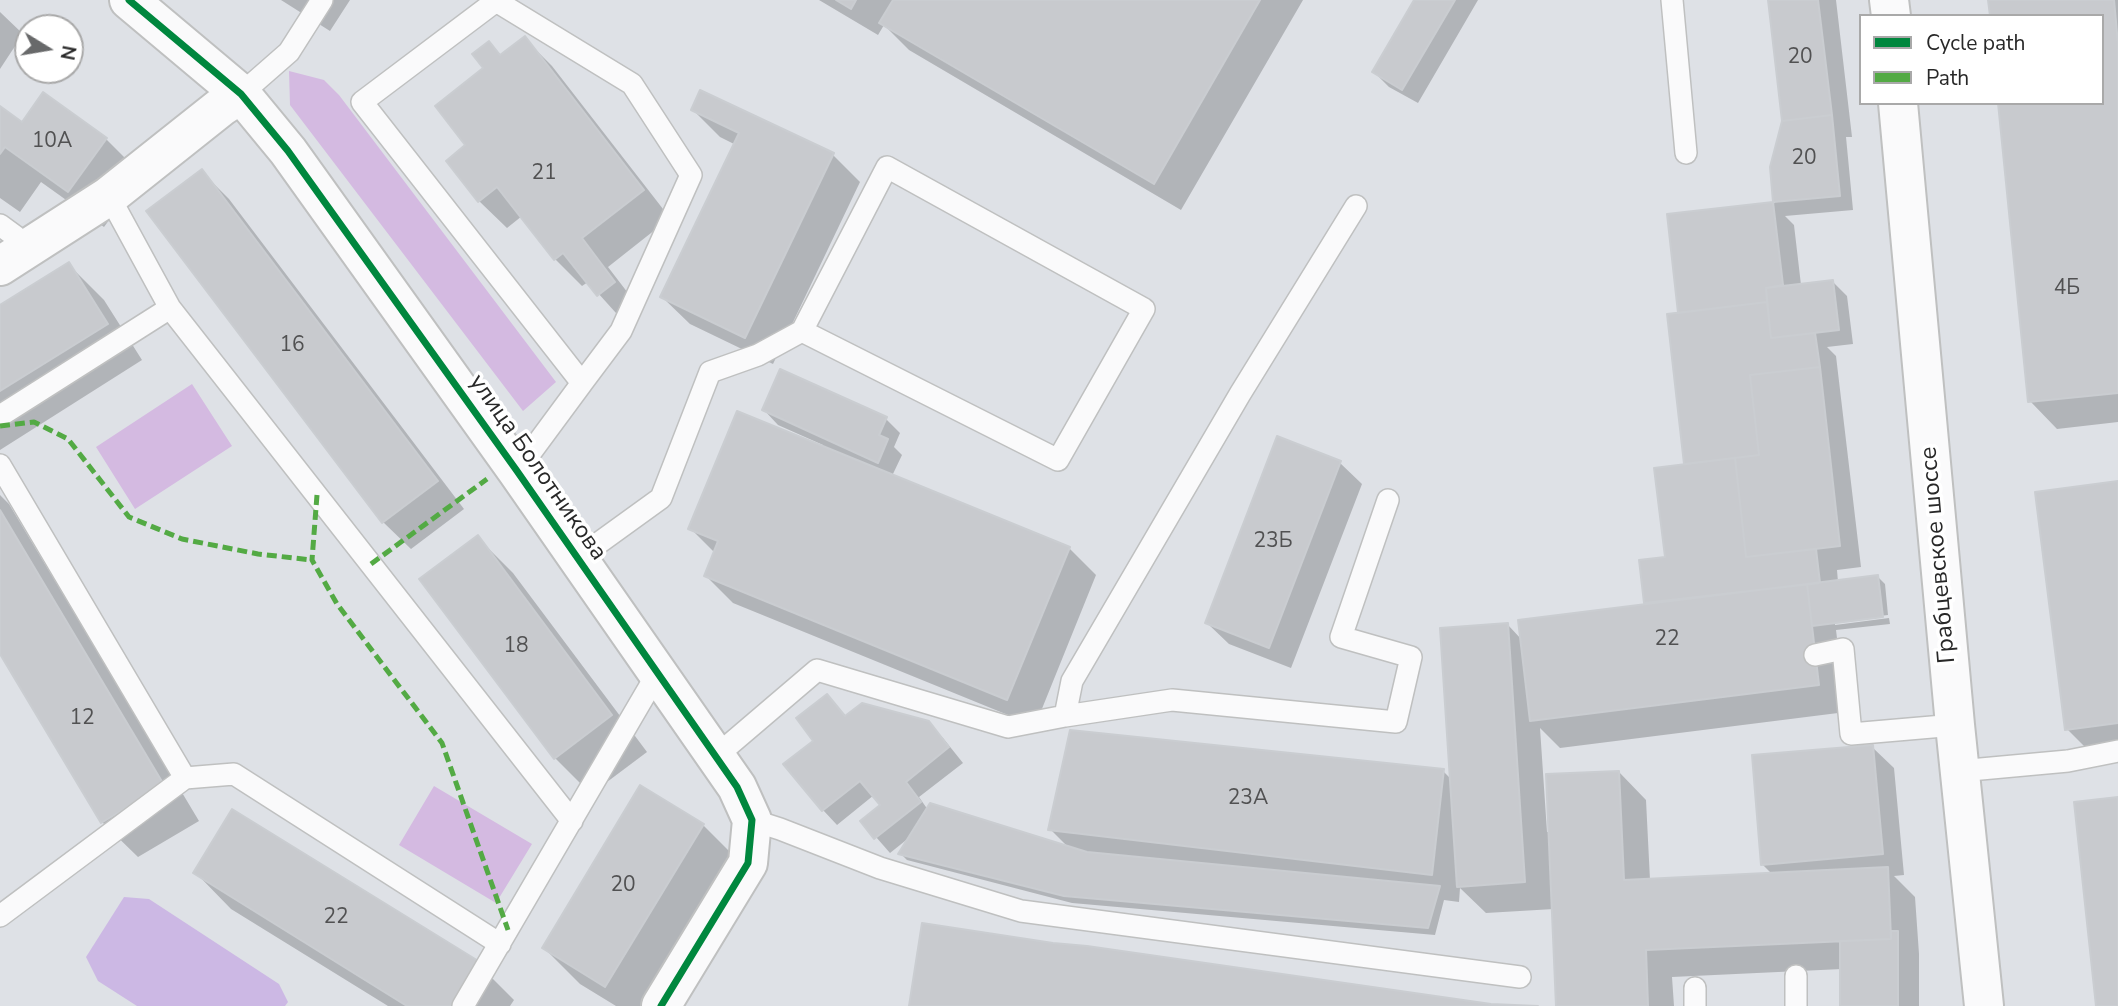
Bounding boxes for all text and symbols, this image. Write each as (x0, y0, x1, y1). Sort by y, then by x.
north arrow (14, 14, 84, 84)
legend (1859, 14, 2104, 105)
text: Cycle path (1926, 29, 2025, 57)
text: N (54, 43, 82, 62)
house number: 20 (1787, 45, 1813, 71)
text: Path (1926, 64, 1969, 92)
house number: 10А (32, 129, 72, 155)
house number: 20 (1791, 146, 1817, 172)
house number: 21 (531, 161, 557, 187)
house number: 4Б (2054, 276, 2080, 302)
house number: 16 (279, 333, 305, 359)
street label: улица Болотникова (462, 369, 612, 567)
street label: Грабцевское шоссе (1915, 445, 1963, 665)
house number: 23Б (1253, 529, 1293, 555)
house number: 22 (1654, 627, 1680, 653)
house number: 18 (503, 634, 529, 660)
house number: 12 (69, 706, 95, 732)
house number: 23А (1228, 786, 1268, 812)
house number: 20 (610, 873, 636, 899)
house number: 22 (323, 905, 349, 931)

